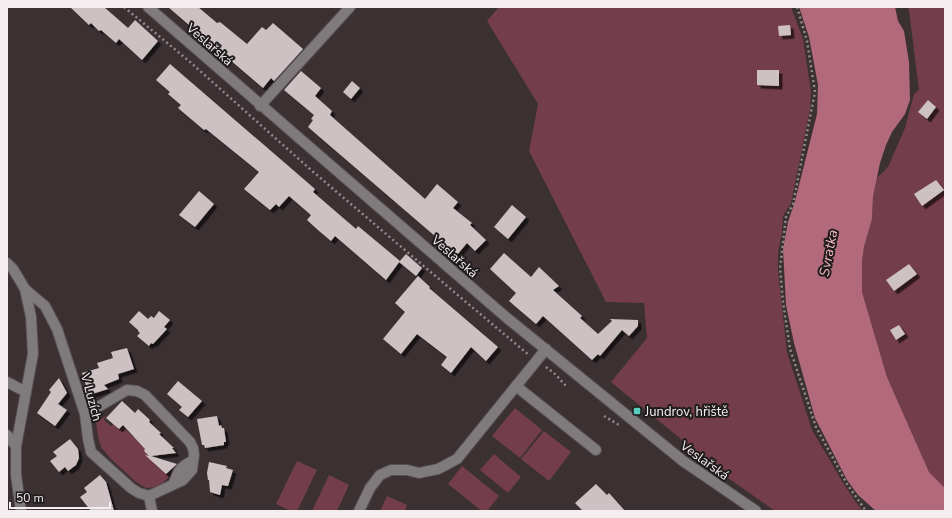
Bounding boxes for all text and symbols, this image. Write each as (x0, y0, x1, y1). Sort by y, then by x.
street label: Veslařská (181, 19, 236, 70)
water label: Svratka (815, 228, 842, 278)
street label: Veslařská (426, 231, 481, 282)
street label: V Luzích (76, 370, 106, 423)
place label: Jundrov, hřiště (644, 403, 728, 421)
marker: Jundrov, hřiště (632, 406, 642, 416)
street label: Veslařská (676, 436, 732, 485)
scale bar (10, 484, 110, 510)
text: 50 m (16, 490, 44, 506)

